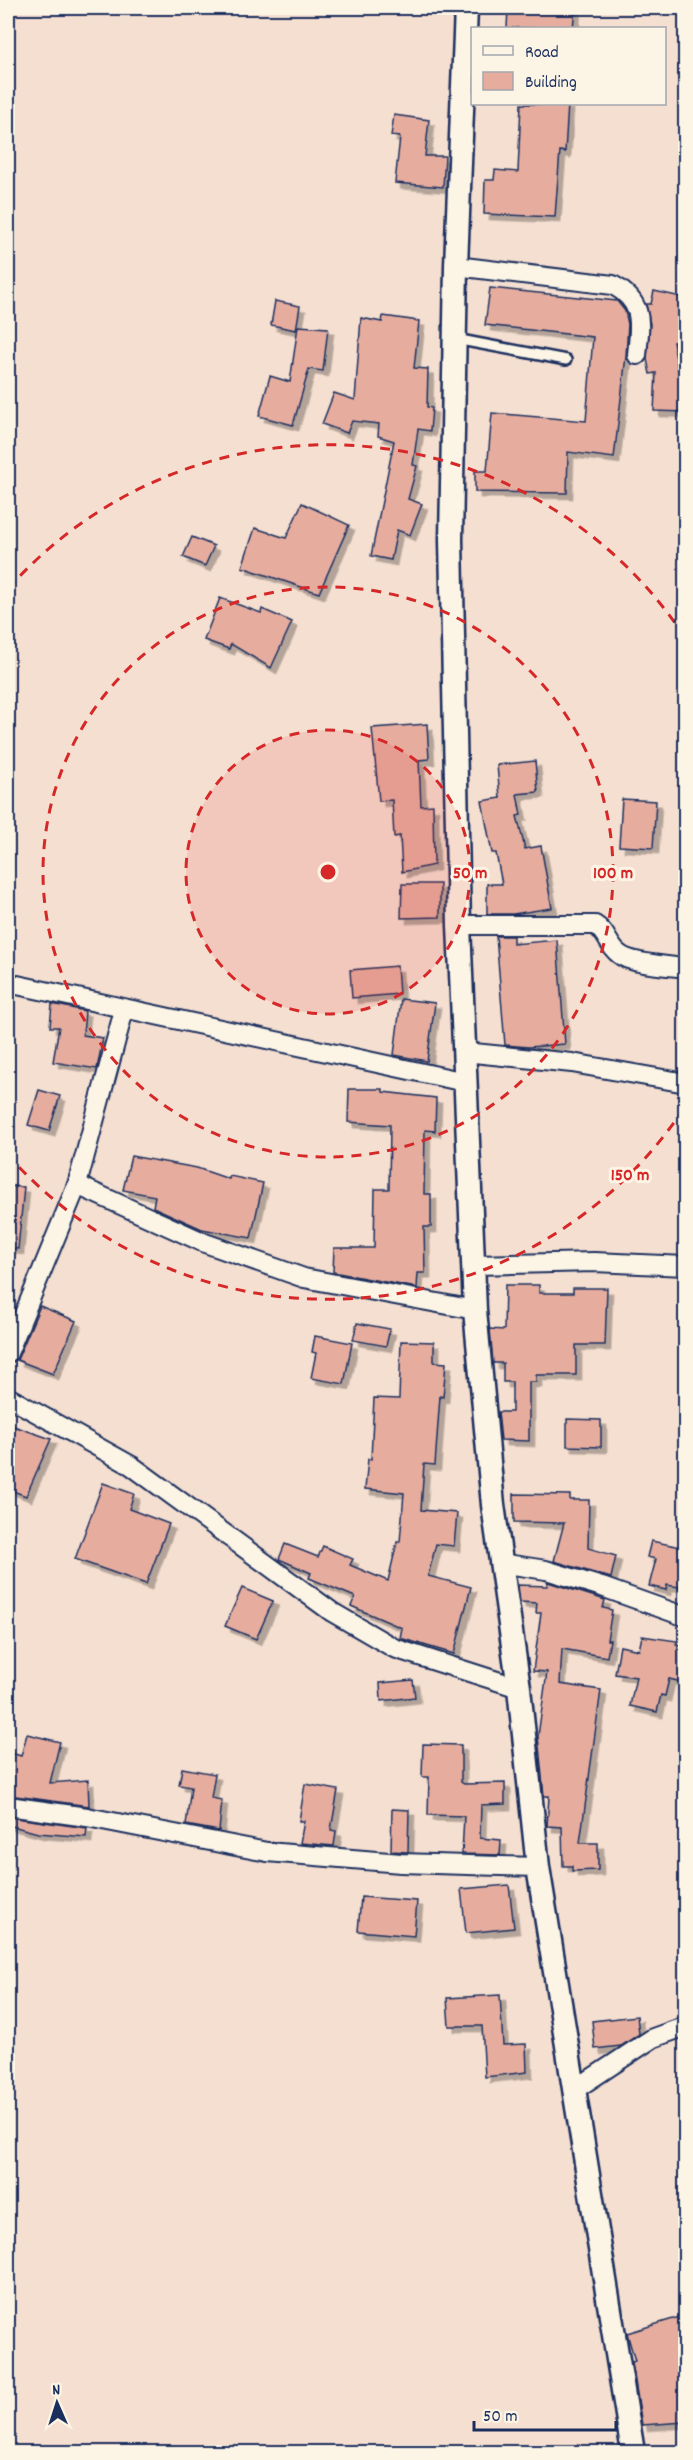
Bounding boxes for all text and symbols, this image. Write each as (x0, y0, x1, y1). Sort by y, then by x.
legend (471, 27, 666, 105)
text: Road (525, 41, 559, 66)
text: Building (525, 71, 577, 96)
centre of rings (318, 862, 338, 882)
text: 50 m (453, 862, 487, 887)
text: 100 m (593, 862, 633, 887)
text: 150 m (611, 1164, 649, 1189)
north arrow (27, 2373, 87, 2433)
text: N (52, 2379, 61, 2402)
scale bar (474, 2394, 616, 2432)
text: 50 m (483, 2405, 518, 2430)

